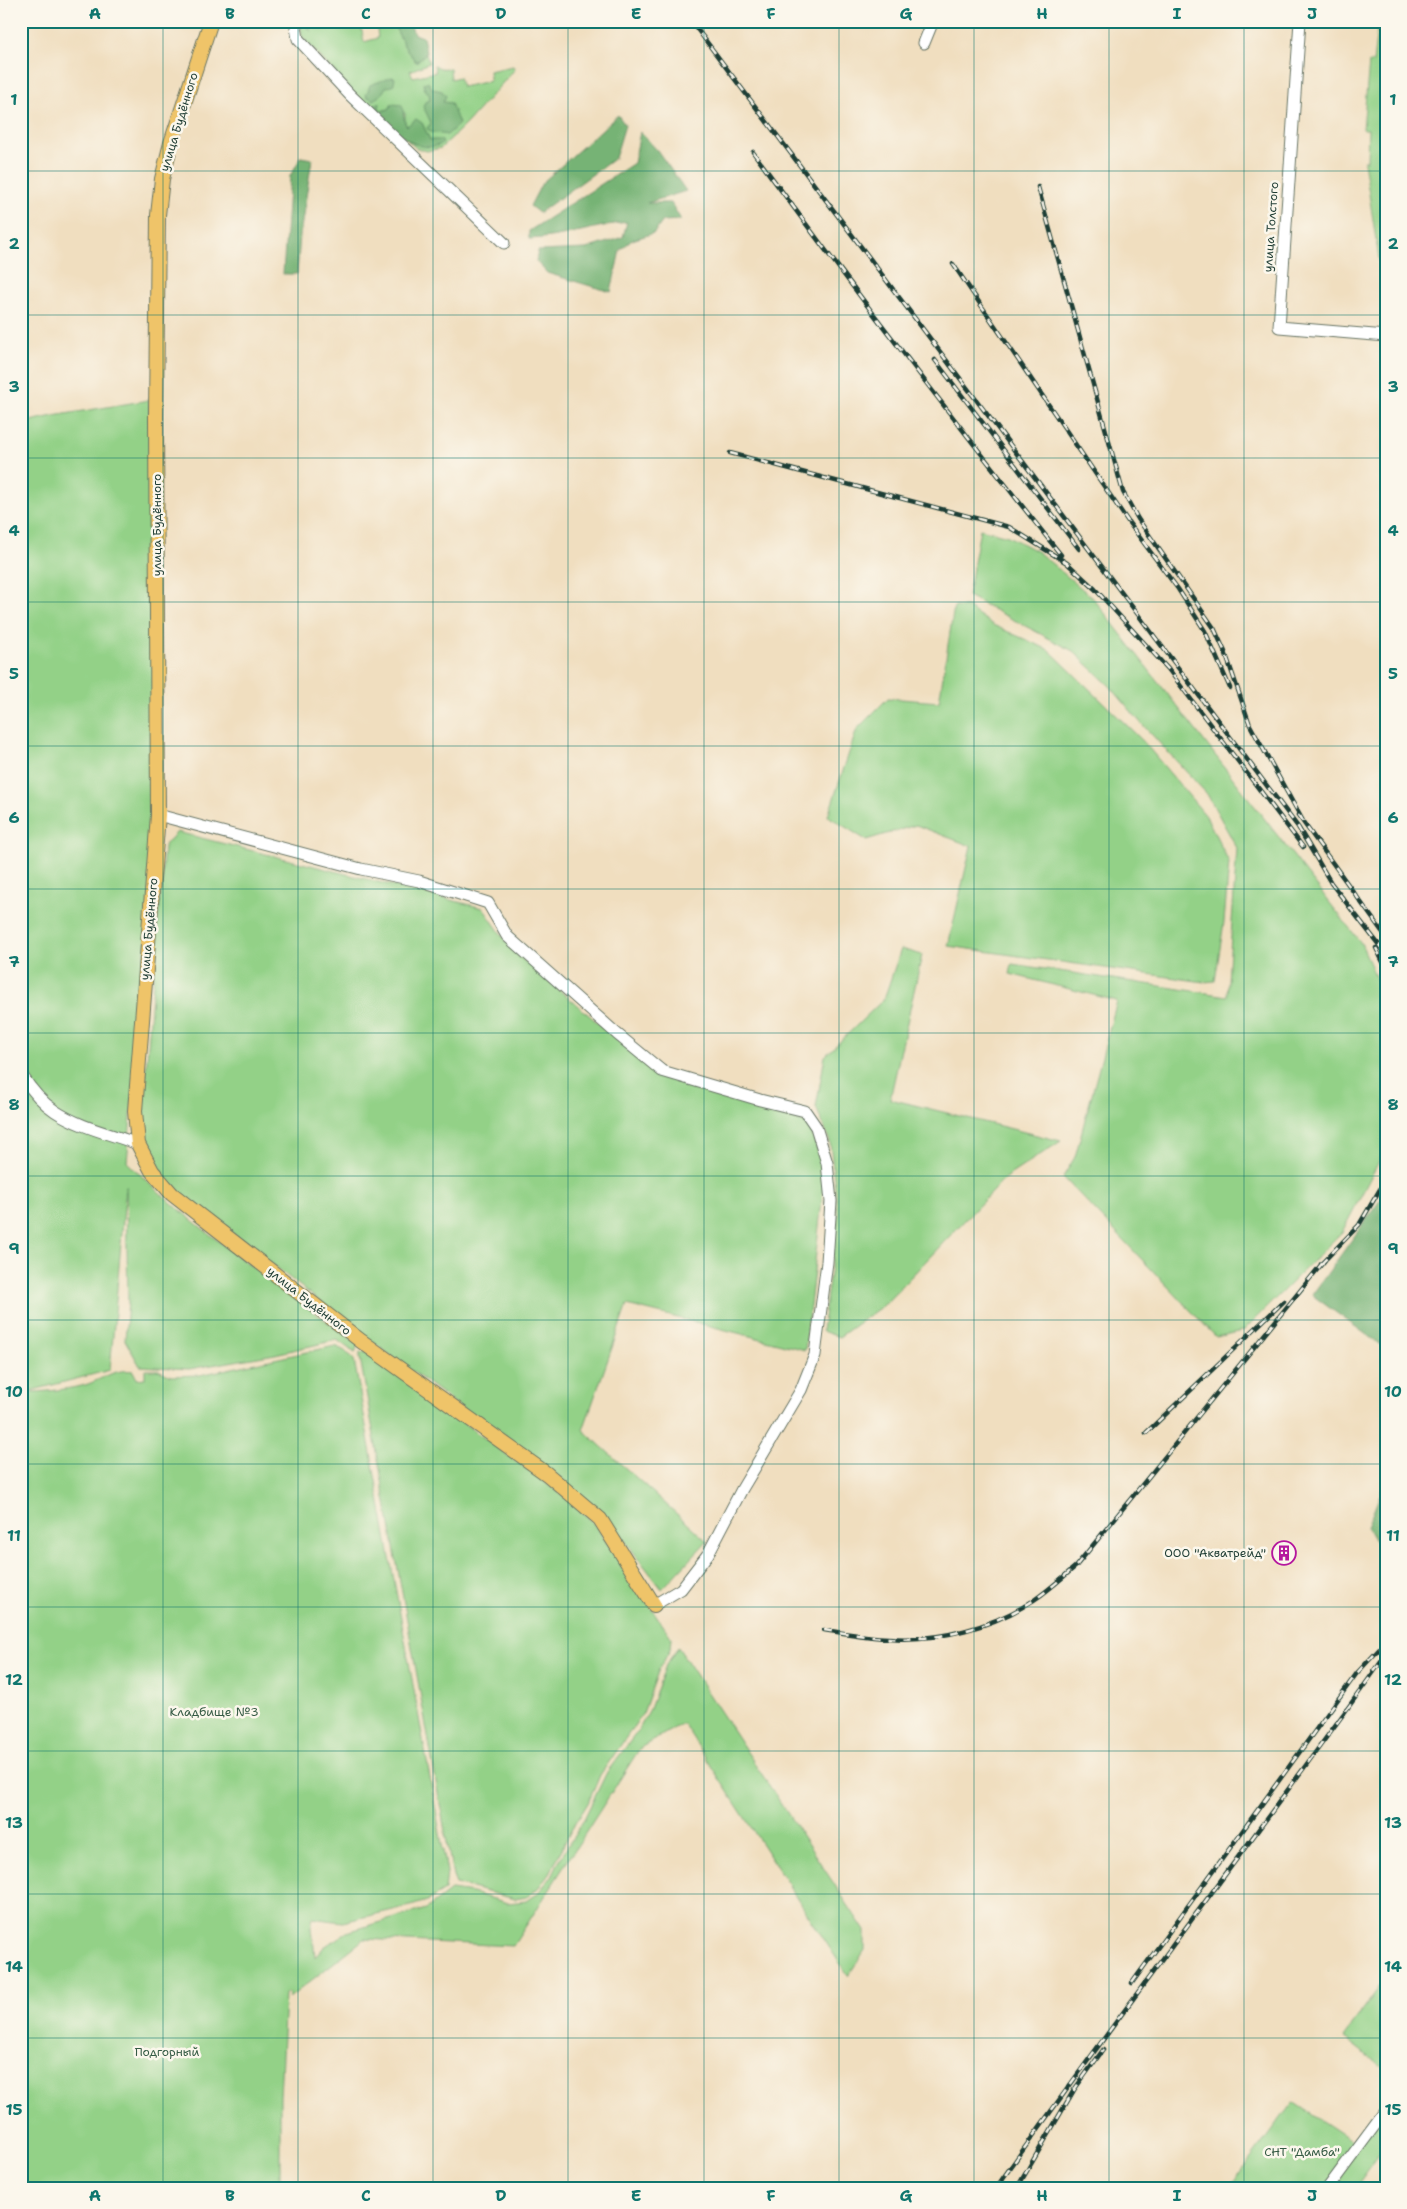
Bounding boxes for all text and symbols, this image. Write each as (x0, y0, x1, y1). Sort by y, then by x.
text: A (89, 3, 101, 24)
text: B (225, 3, 235, 24)
text: C (361, 3, 371, 24)
text: D (495, 3, 507, 24)
text: E (631, 3, 641, 24)
text: F (766, 3, 776, 24)
text: G (900, 3, 913, 24)
text: H (1036, 3, 1048, 24)
text: I (1173, 3, 1182, 24)
text: J (1307, 3, 1317, 24)
street label: улица Будённого (156, 71, 202, 173)
text: 1 (10, 89, 18, 110)
text: 1 (1389, 89, 1397, 110)
street label: улица Толстого (1260, 181, 1282, 273)
text: 2 (8, 233, 20, 254)
text: 2 (1387, 233, 1399, 254)
text: 3 (8, 376, 20, 397)
text: 3 (1387, 376, 1399, 397)
street label: улица Будённого (149, 474, 165, 576)
text: 4 (8, 520, 20, 541)
text: 4 (1387, 520, 1399, 541)
text: 5 (9, 663, 19, 684)
text: 5 (1388, 663, 1398, 684)
text: 6 (8, 807, 20, 828)
text: 6 (1387, 807, 1399, 828)
street label: улица Будённого (137, 877, 161, 981)
text: 7 (8, 951, 20, 972)
text: 7 (1387, 951, 1399, 972)
text: 8 (8, 1094, 20, 1115)
text: 8 (1387, 1094, 1399, 1115)
text: 9 (8, 1238, 20, 1259)
text: 9 (1387, 1238, 1399, 1259)
street label: улица Будённого (264, 1263, 354, 1339)
text: 10 (5, 1381, 23, 1402)
text: 10 (1384, 1381, 1402, 1402)
text: 11 (7, 1525, 21, 1546)
text: 11 (1386, 1525, 1400, 1546)
building icon: ООО "Акватрейд" (1271, 1540, 1297, 1566)
place label: ООО "Акватрейд" (1164, 1545, 1266, 1561)
text: 12 (5, 1669, 23, 1690)
text: 12 (1384, 1669, 1402, 1690)
park label: Кладбище №3 (169, 1704, 259, 1720)
text: 13 (5, 1812, 23, 1833)
text: 13 (1384, 1812, 1402, 1833)
text: 14 (5, 1956, 23, 1977)
text: 14 (1384, 1956, 1402, 1977)
park label: Подгорный (135, 2044, 200, 2060)
text: 15 (5, 2099, 23, 2120)
text: 15 (1384, 2099, 1402, 2120)
park label: СНТ "Дамба" (1264, 2144, 1340, 2160)
text: A (89, 2185, 101, 2206)
text: B (225, 2185, 235, 2206)
text: C (361, 2185, 371, 2206)
text: D (495, 2185, 507, 2206)
text: E (631, 2185, 641, 2206)
text: F (766, 2185, 776, 2206)
text: G (900, 2185, 913, 2206)
text: H (1036, 2185, 1048, 2206)
text: I (1173, 2185, 1182, 2206)
text: J (1307, 2185, 1317, 2206)

